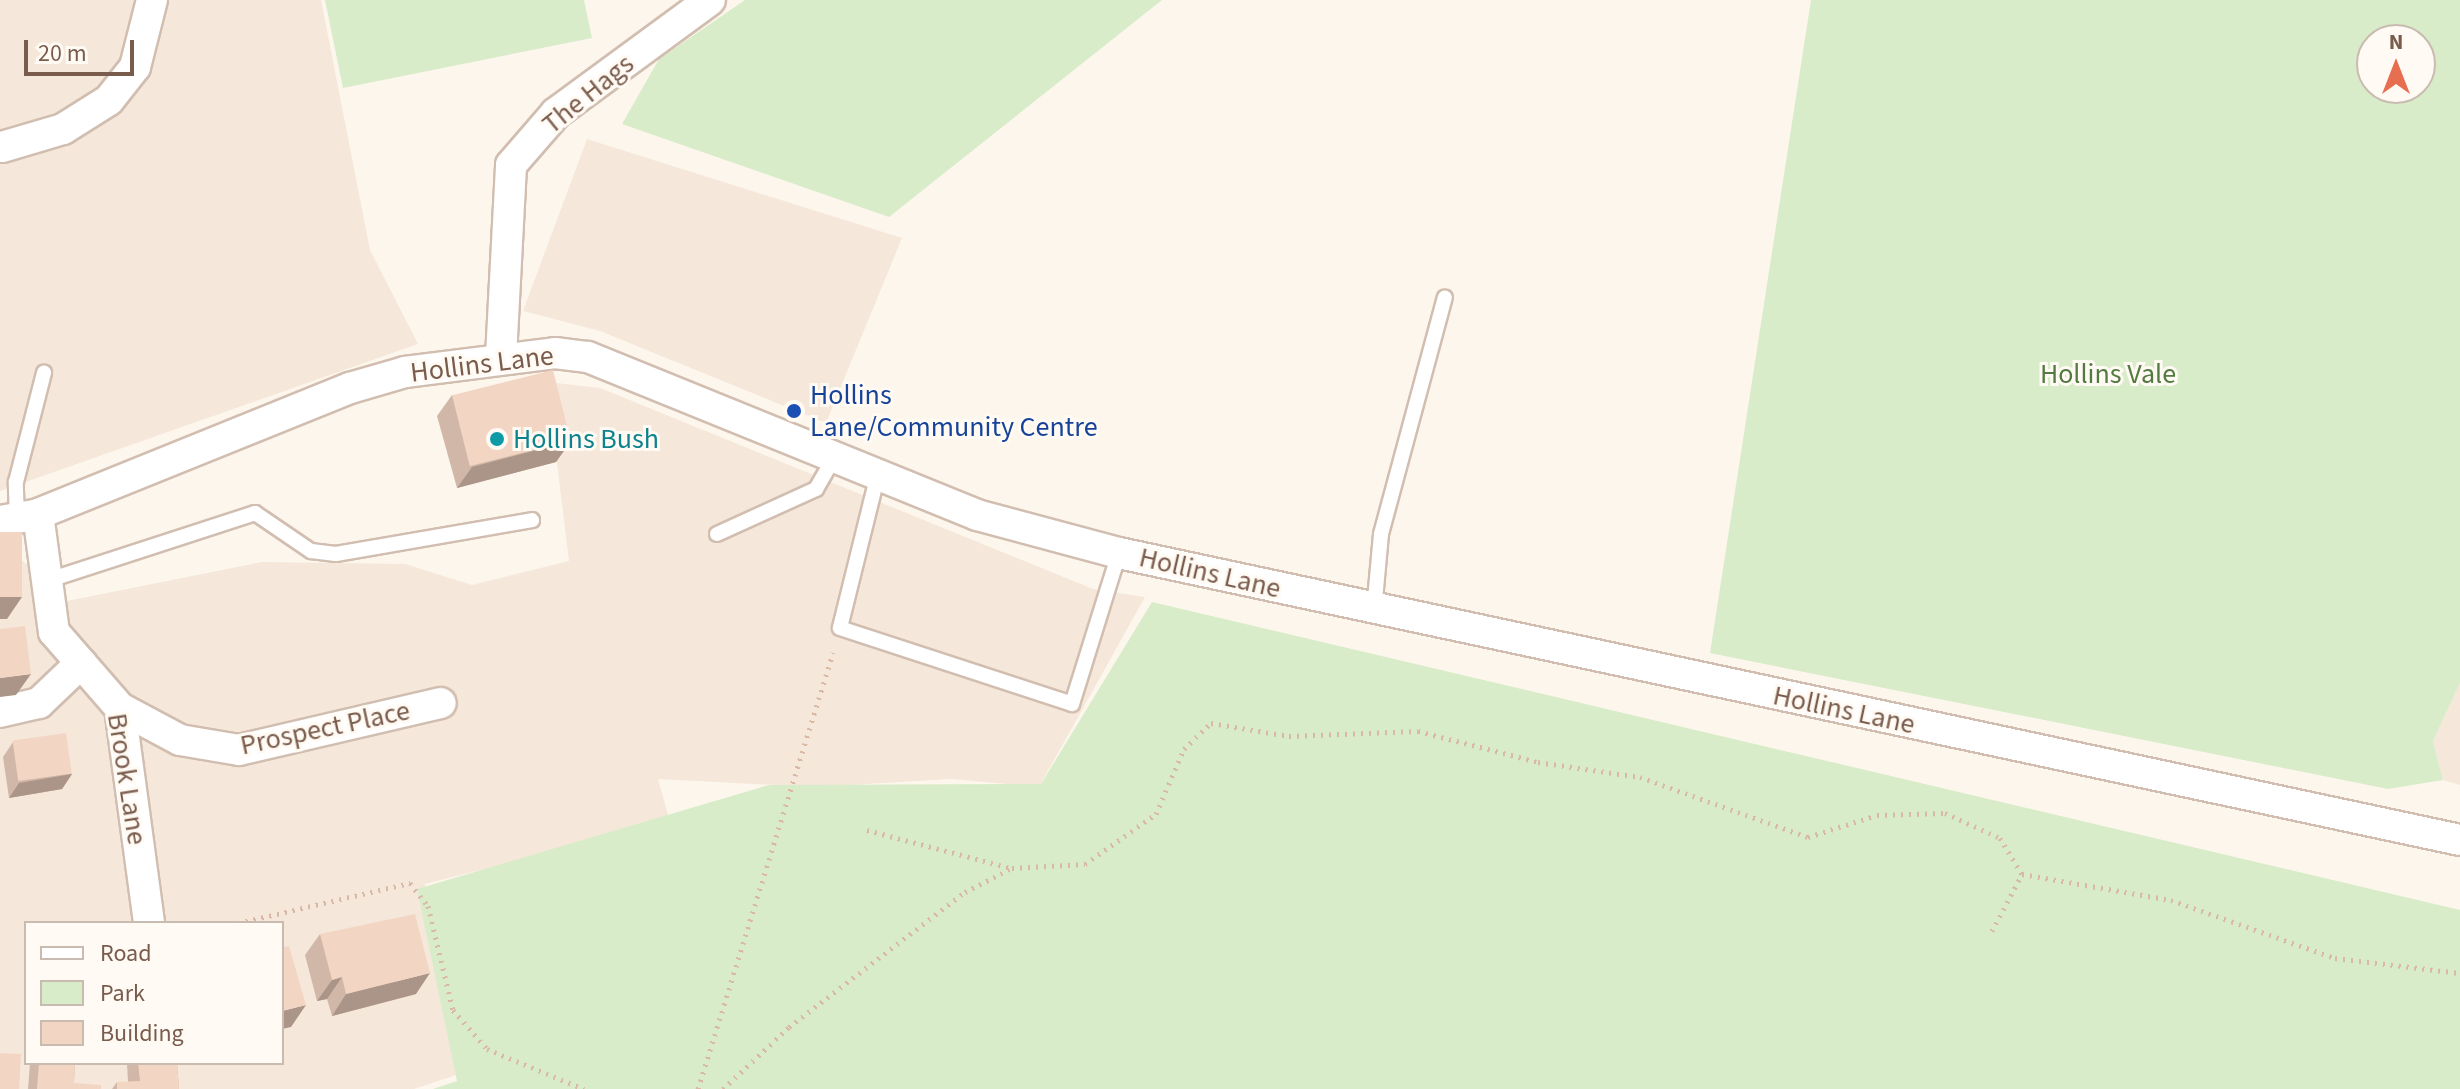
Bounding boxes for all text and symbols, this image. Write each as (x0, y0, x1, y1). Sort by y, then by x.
scale bar (28, 24, 138, 74)
north arrow (2356, 24, 2436, 104)
text: N (2389, 26, 2403, 58)
text: 20 m (38, 36, 87, 71)
street label: The Hags (535, 47, 641, 141)
street label: Hollins Lane (408, 339, 556, 389)
park label: Hollins Vale (2040, 357, 2176, 391)
place label: Hollins Lane/Community Centre (810, 378, 1098, 444)
marker: Hollins Lane/Community Centre (785, 402, 803, 420)
place label: Hollins Bush (513, 422, 659, 456)
marker: Hollins Bush (488, 430, 506, 448)
street label: Hollins Lane (1136, 540, 1284, 606)
street label: Hollins Lane (1770, 679, 1918, 741)
street label: Prospect Place (237, 694, 413, 762)
street label: Brook Lane (100, 711, 154, 847)
legend (24, 921, 284, 1065)
text: Road (100, 936, 152, 971)
text: Park (100, 976, 145, 1011)
text: Building (100, 1016, 184, 1051)

